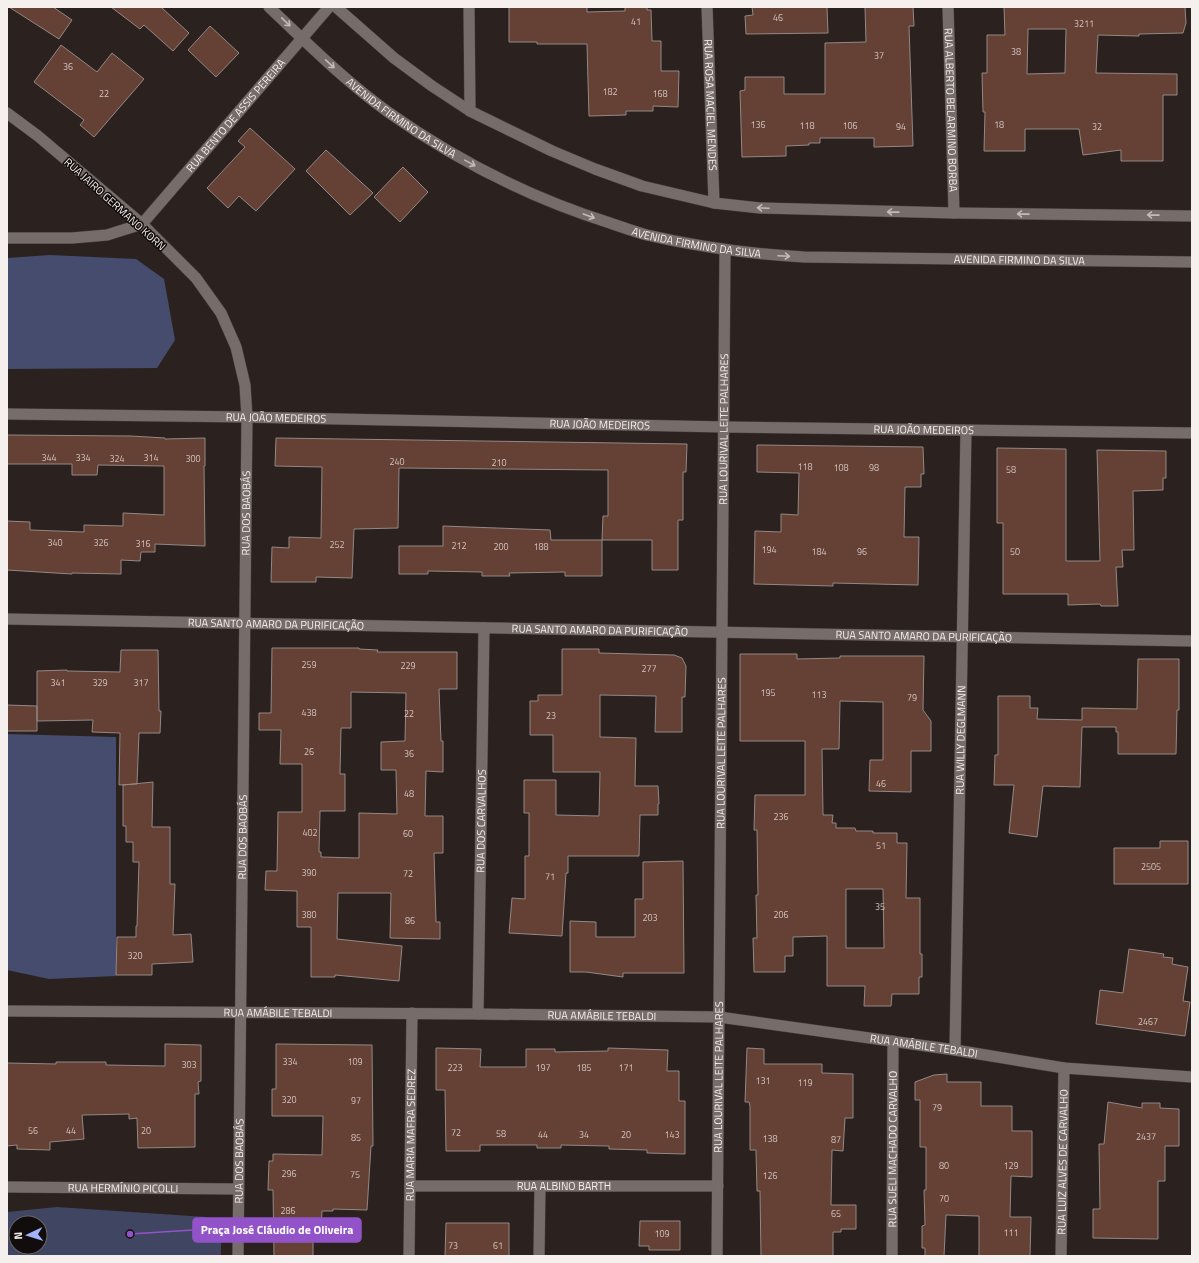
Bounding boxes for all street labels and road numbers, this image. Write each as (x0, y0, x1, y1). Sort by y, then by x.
street label: RUA ALBERTO BELARMINO BORBA (941, 28, 961, 193)
street label: RUA ROSA MACIEL MENDES (700, 39, 721, 171)
street label: RUA BENTO DE ASSIS PEREIRA (182, 55, 289, 176)
street label: AVENIDA FIRMINO DA SILVA (343, 74, 460, 162)
street label: RUA JAIRO GERMANO KORN (61, 154, 169, 254)
street label: AVENIDA FIRMINO DA SILVA (630, 223, 762, 262)
street label: AVENIDA FIRMINO DA SILVA (954, 251, 1085, 269)
street label: RUA LOURIVAL LEITE PALHARES (715, 353, 732, 505)
street label: RUA JOÃO MEDEIROS (226, 409, 326, 427)
street label: RUA JOÃO MEDEIROS (549, 415, 650, 433)
street label: RUA JOÃO MEDEIROS (874, 421, 974, 438)
street label: RUA DOS BAOBÁS (238, 470, 254, 556)
street label: RUA SANTO AMARO DA PURIFICAÇÃO (188, 614, 364, 634)
street label: RUA SANTO AMARO DA PURIFICAÇÃO (512, 620, 688, 640)
street label: RUA SANTO AMARO DA PURIFICAÇÃO (835, 626, 1012, 646)
street label: RUA LOURIVAL LEITE PALHARES (712, 677, 730, 829)
street label: RUA WILLY DEGLMANN (952, 685, 969, 795)
street label: RUA DOS CARVALHOS (472, 769, 490, 873)
street label: RUA DOS BAOBÁS (234, 794, 251, 880)
street label: RUA LOURIVAL LEITE PALHARES (710, 1001, 727, 1153)
street label: RUA AMÁBILE TEBALDI (224, 1004, 332, 1021)
street label: RUA AMÁBILE TEBALDI (548, 1007, 656, 1024)
street label: RUA AMÁBILE TEBALDI (869, 1030, 979, 1062)
street label: RUA MARIA MAFRA SEDREZ (402, 1069, 419, 1201)
street label: RUA SUELI MACHADO CARVALHO (884, 1071, 901, 1227)
street label: RUA LUIZ ALVES DE CARVALHO (1053, 1089, 1072, 1235)
street label: RUA DOS BAOBÁS (231, 1118, 247, 1204)
street label: RUA ALBINO BARTH (517, 1178, 611, 1194)
street label: RUA HERMÍNIO PICOLLI (68, 1180, 178, 1196)

